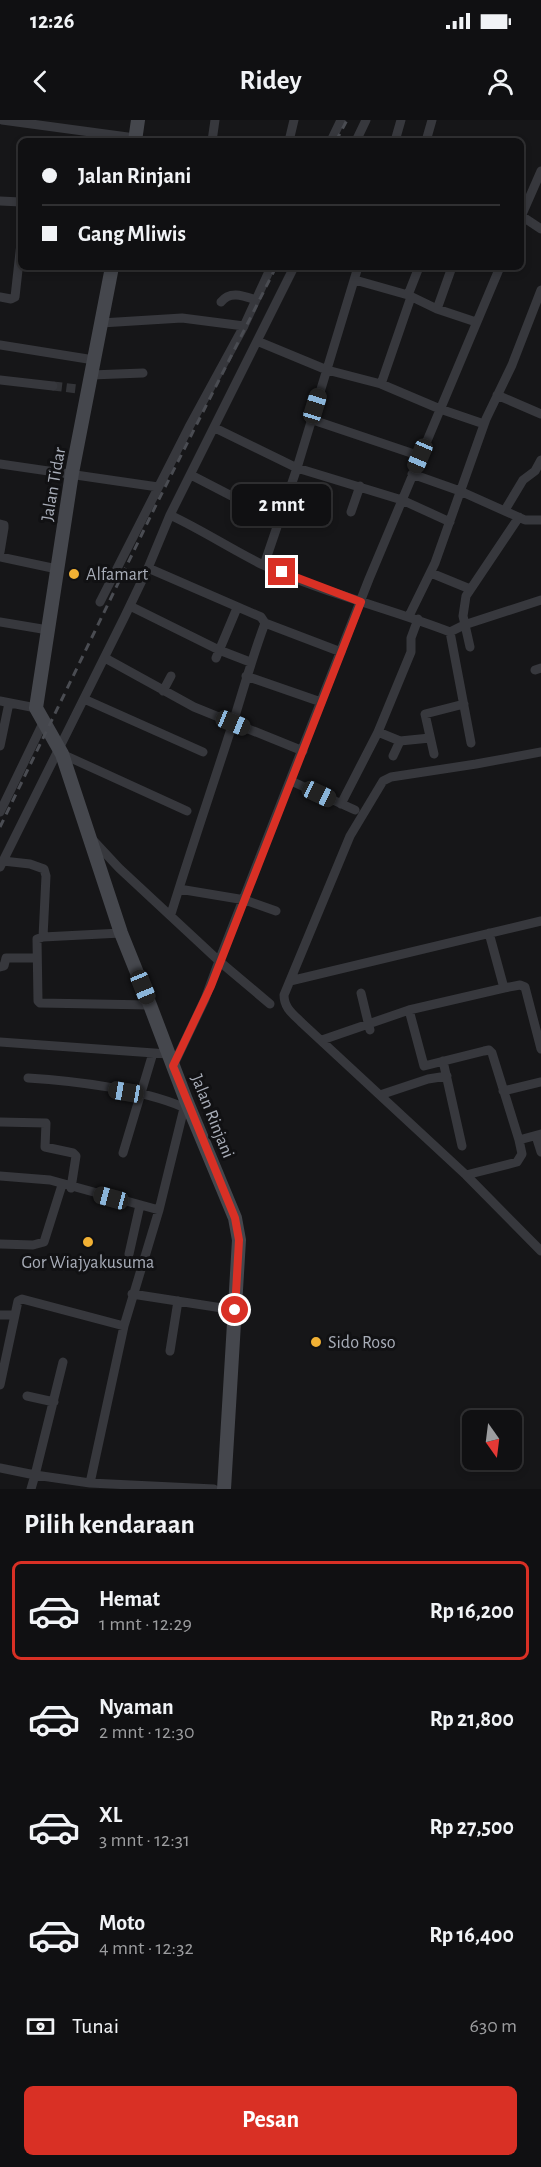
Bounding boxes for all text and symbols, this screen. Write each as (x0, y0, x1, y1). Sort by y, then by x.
text: 12:26 (30, 10, 74, 32)
icon: back (24, 65, 57, 98)
icon: person (484, 65, 517, 98)
text: Ridey (240, 67, 302, 94)
text: Jalan Rinjani (78, 165, 191, 187)
text: Gang Mliwis (78, 223, 186, 245)
car (301, 386, 329, 426)
car (405, 436, 435, 476)
street label: Jalan Tidar (39, 446, 69, 523)
callout: 2 mnt (232, 485, 332, 527)
text: 2 mnt (259, 495, 304, 515)
route end (268, 558, 295, 585)
place label: Alfamart (86, 566, 149, 584)
marker: Alfamart (67, 567, 81, 581)
car (213, 708, 253, 738)
car (299, 778, 339, 810)
car (128, 967, 158, 1007)
street label: Jalan Rinjani (187, 1072, 237, 1161)
car (107, 1080, 145, 1104)
car (91, 1185, 131, 1211)
marker: Gor Wiajyakusuma (81, 1235, 95, 1249)
place label: Gor Wiajyakusuma (22, 1254, 154, 1272)
route start (221, 1296, 248, 1323)
place label: Sido Roso (328, 1334, 396, 1352)
marker: Sido Roso (309, 1335, 323, 1349)
north arrow (462, 1410, 522, 1470)
map controls (462, 1410, 522, 1470)
text: Pilih kendaraan (24, 1511, 195, 1538)
icon: car (27, 1584, 81, 1638)
text: Hemat (99, 1588, 160, 1610)
text: Rp 16,200 (430, 1600, 514, 1622)
text: 1 mnt · 12:29 (99, 1614, 192, 1634)
icon: car (27, 1692, 81, 1746)
text: Nyaman (99, 1696, 174, 1718)
text: Rp 21,800 (430, 1708, 514, 1730)
text: 2 mnt · 12:30 (99, 1722, 194, 1742)
icon: car (27, 1800, 81, 1854)
text: XL (99, 1804, 122, 1826)
text: Rp 27,500 (429, 1816, 514, 1838)
text: 3 mnt · 12:31 (99, 1830, 190, 1850)
icon: car (27, 1908, 81, 1962)
text: Moto (99, 1912, 145, 1934)
text: Rp 16,400 (429, 1924, 514, 1946)
text: 4 mnt · 12:32 (99, 1938, 194, 1958)
icon: cash (24, 2010, 57, 2043)
text: Tunai (72, 2015, 119, 2037)
text: 630 m (470, 2016, 517, 2036)
button: Pesan (24, 2086, 517, 2155)

